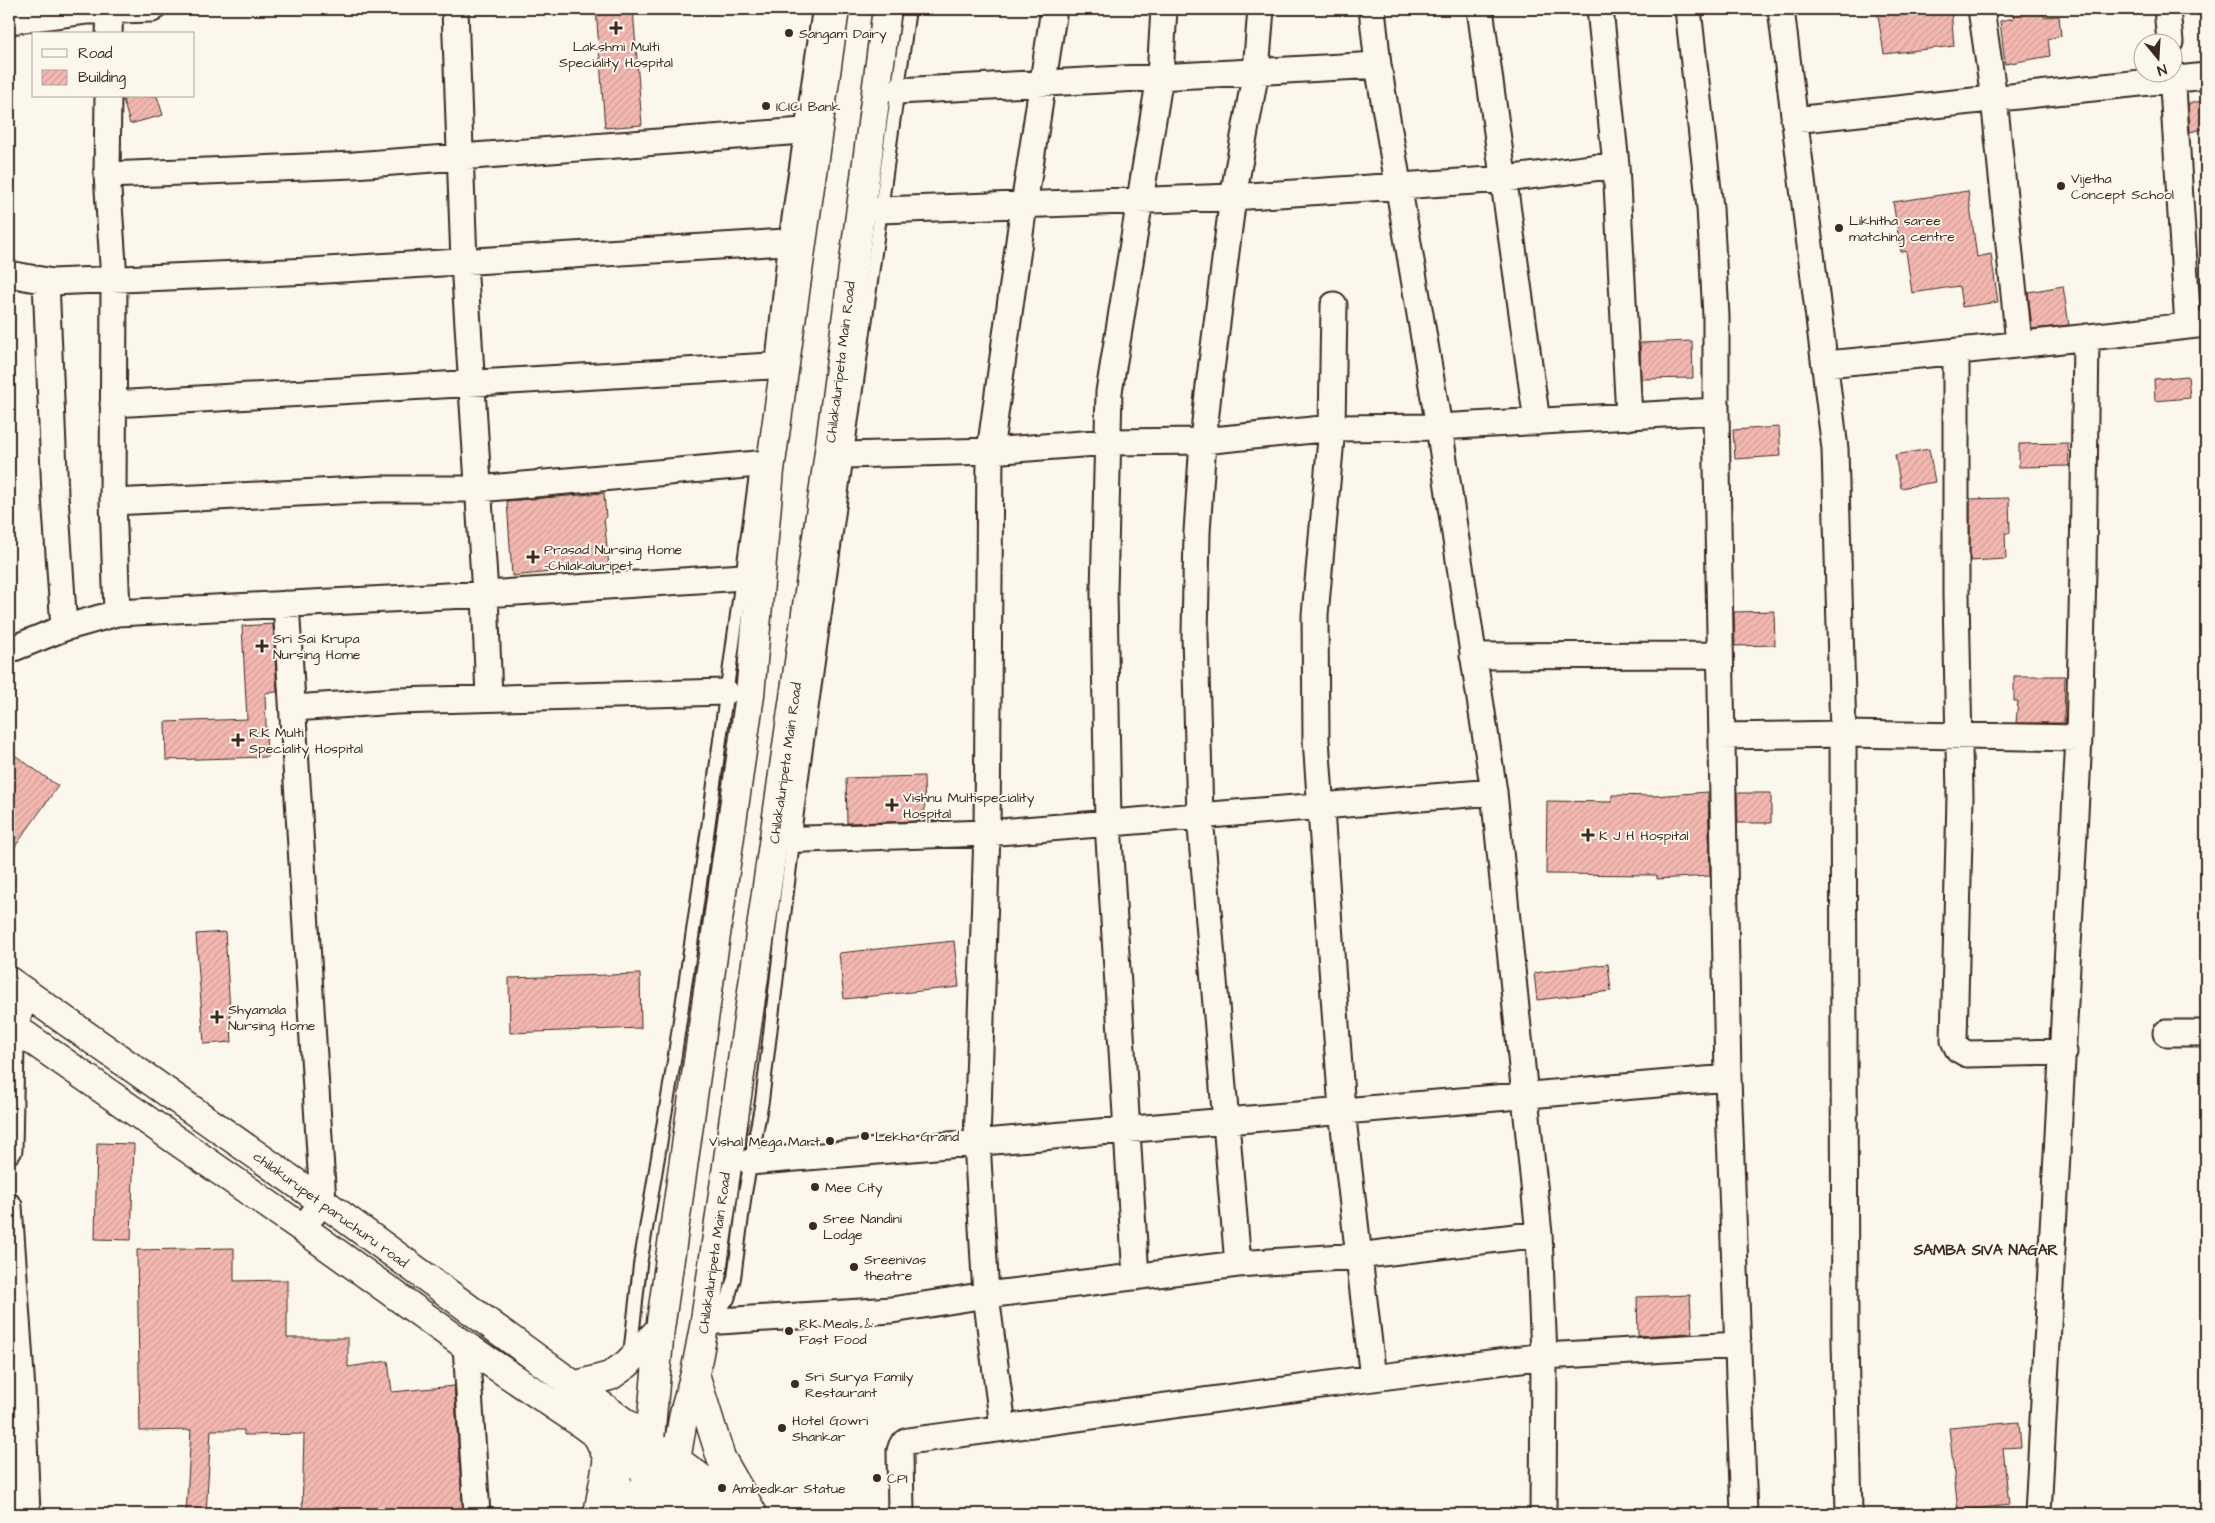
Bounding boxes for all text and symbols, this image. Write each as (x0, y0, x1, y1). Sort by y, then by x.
marker: Lakshmi Multi Speciality Hospital (609, 21, 623, 35)
place label: Sangam Dairy (799, 24, 887, 44)
marker: Sangam Dairy (783, 27, 795, 39)
legend (32, 32, 195, 98)
north arrow (2132, 32, 2182, 82)
place label: Lakshmi Multi Speciality Hospital (559, 37, 673, 73)
text: Road (78, 43, 113, 64)
text: N (2154, 59, 2169, 80)
text: Building (78, 67, 126, 89)
place label: ICICI Bank (776, 97, 841, 117)
marker: ICICI Bank (760, 100, 772, 112)
place label: Vijetha Concept School (2071, 169, 2174, 205)
marker: Vijetha Concept School (2055, 180, 2067, 192)
place label: Likhitha saree matching centre (1849, 211, 1955, 247)
marker: Likhitha saree matching centre (1833, 222, 1845, 234)
street label: Chilakaluripeta Main Road (821, 280, 861, 444)
place label: Prasad Nursing Home -Chilakaluripet (544, 540, 683, 576)
marker: Prasad Nursing Home -Chilakaluripet (526, 550, 540, 564)
place label: Sri Sai Krupa Nursing Home (273, 629, 361, 665)
marker: Sri Sai Krupa Nursing Home (255, 639, 269, 653)
street label: Chilakaluripeta Main Road (765, 681, 807, 845)
place label: R.K Multi Speciality Hospital (249, 723, 363, 759)
marker: R.K Multi Speciality Hospital (231, 733, 245, 747)
place label: Vishnu Multispeciality Hospital (903, 788, 1035, 824)
marker: Vishnu Multispeciality Hospital (885, 798, 899, 812)
place label: K J H Hospital (1599, 826, 1688, 846)
marker: K J H Hospital (1581, 828, 1595, 842)
place label: Shyamala Nursing Home (228, 1000, 316, 1036)
marker: Shyamala Nursing Home (210, 1010, 224, 1024)
place label: Lekha Grand (875, 1127, 959, 1147)
marker: Lekha Grand (859, 1130, 871, 1142)
place label: Vishal Mega Mart (709, 1132, 820, 1152)
marker: Vishal Mega Mart (824, 1135, 836, 1147)
street label: chilakurupet paruchuru road (249, 1147, 412, 1273)
street label: Chilakaluripeta Main Road (694, 1171, 736, 1335)
place label: Mee City (825, 1178, 883, 1198)
marker: Mee City (809, 1181, 821, 1193)
place label: Sree Nandini Lodge (823, 1209, 902, 1245)
marker: Sree Nandini Lodge (807, 1220, 819, 1232)
district label: SAMBA SIVA NAGAR (1913, 1240, 2059, 1261)
place label: Sreenivas theatre (864, 1250, 926, 1286)
marker: Sreenivas theatre (848, 1261, 860, 1273)
place label: RK Meals & Fast Food (799, 1314, 874, 1350)
marker: RK Meals & Fast Food (783, 1325, 795, 1337)
place label: Sri Surya Family Restaurant (805, 1367, 914, 1403)
marker: Sri Surya Family Restaurant (789, 1378, 801, 1390)
place label: Hotel Gowri Shankar (792, 1411, 868, 1447)
marker: Hotel Gowri Shankar (776, 1422, 788, 1434)
place label: CPI (887, 1469, 908, 1489)
marker: CPI (871, 1472, 883, 1484)
place label: Ambedkar Statue (732, 1479, 846, 1499)
marker: Ambedkar Statue (716, 1482, 728, 1494)

